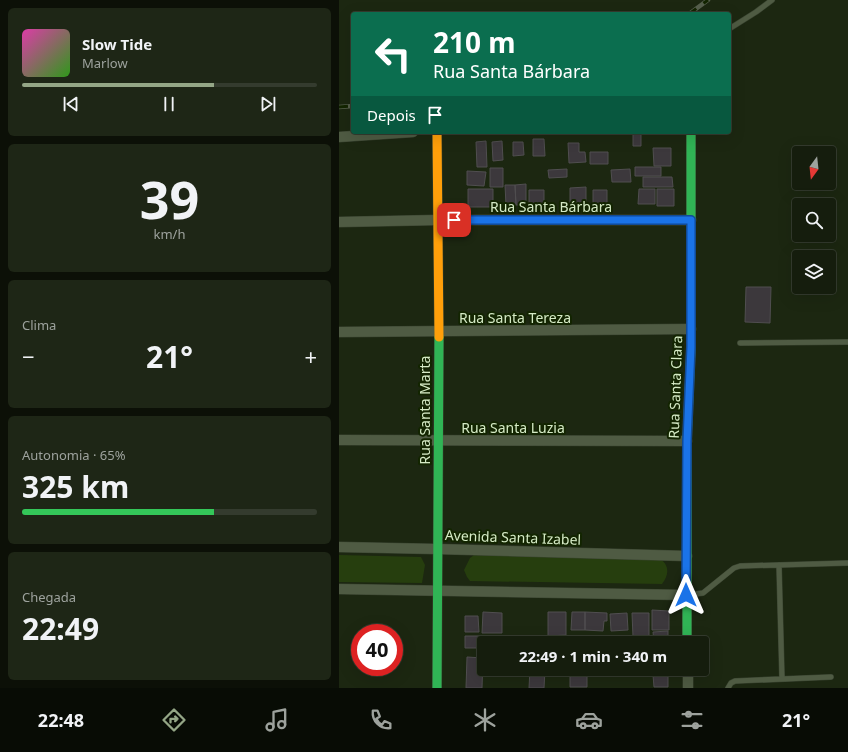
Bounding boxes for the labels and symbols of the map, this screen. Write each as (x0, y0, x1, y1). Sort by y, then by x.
north arrow (792, 146, 836, 190)
street label: Rua Santa Bárbara (490, 197, 612, 216)
pin (437, 203, 471, 237)
street label: Rua Santa Tereza (459, 308, 571, 327)
street label: Rua Santa Clara (664, 335, 686, 439)
street label: Rua Santa Marta (415, 356, 434, 464)
street label: Rua Santa Luzia (461, 418, 565, 437)
street label: Avenida Santa Izabel (445, 525, 581, 549)
position arrow (665, 574, 707, 616)
speed limit sign: 40 (351, 624, 403, 676)

